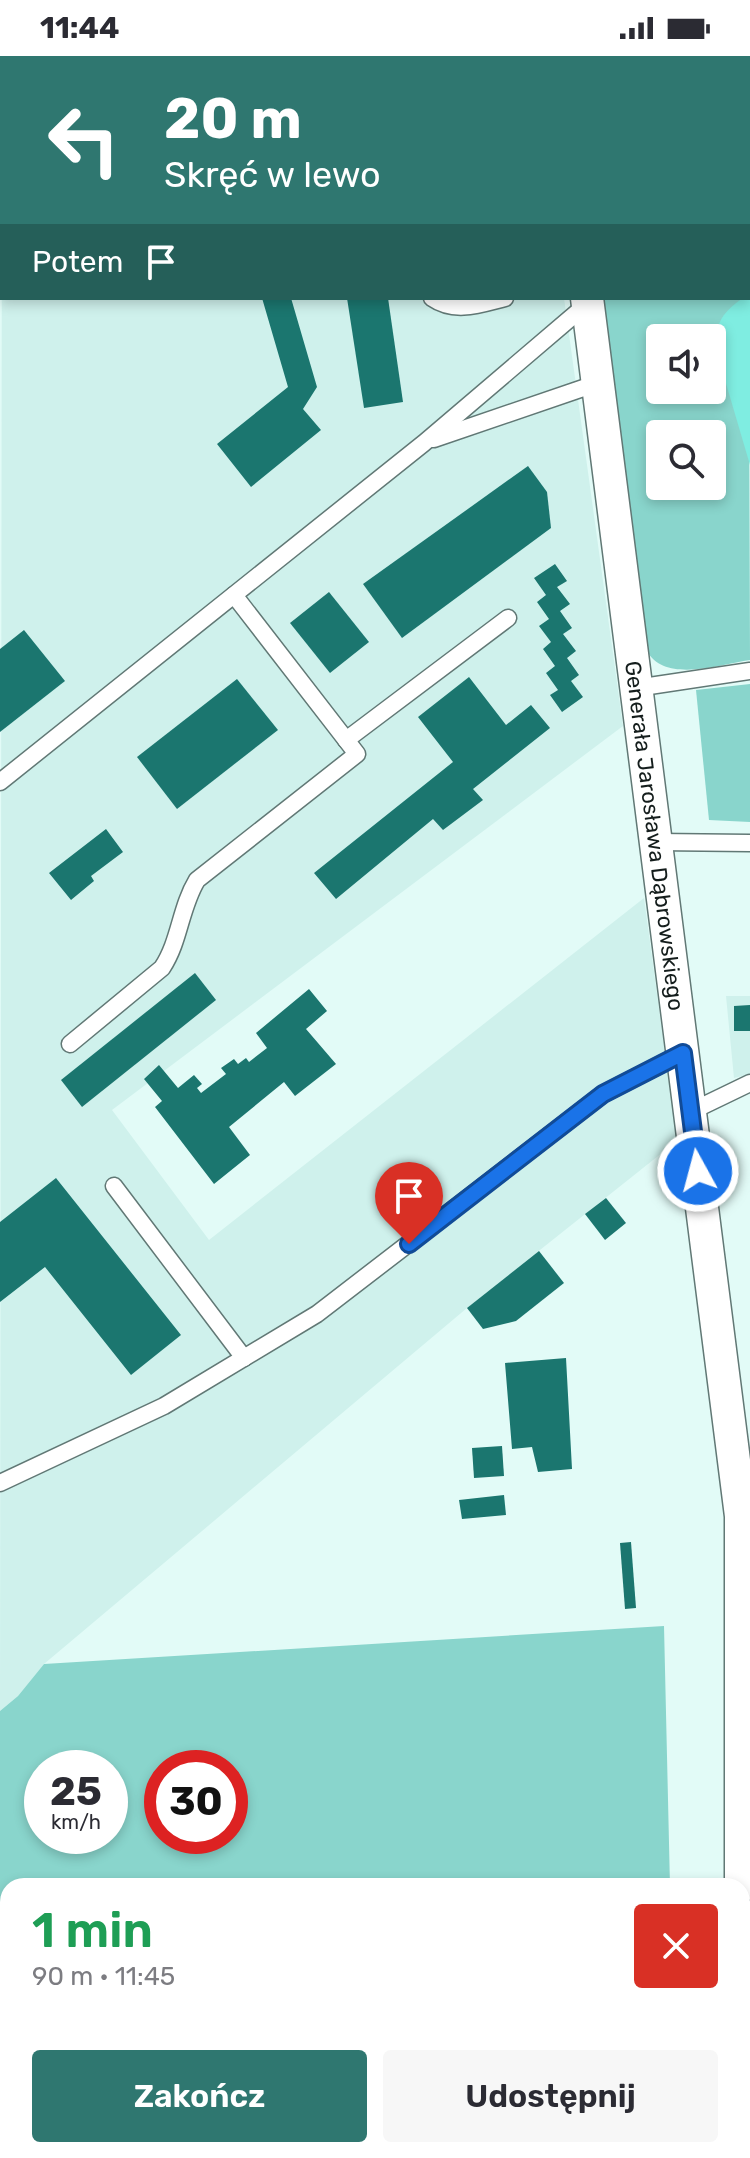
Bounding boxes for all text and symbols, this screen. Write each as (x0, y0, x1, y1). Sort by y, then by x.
text: 11:44 (40, 10, 120, 46)
text: 20 m (164, 86, 302, 152)
icon: left (32, 88, 136, 192)
text: Skręć w lewo (164, 153, 381, 196)
icon: arrive (139, 240, 183, 284)
text: Potem (32, 244, 123, 280)
map controls (646, 324, 726, 500)
button: sound (646, 324, 726, 404)
button: search (646, 420, 726, 500)
street label: Generała Jarosława Dąbrowskiego (619, 659, 690, 1012)
position arrow (656, 1129, 740, 1213)
pin (375, 1162, 443, 1244)
icon: arrive (387, 1174, 431, 1218)
speed limit sign: 30 (144, 1750, 248, 1854)
text: 25 (50, 1768, 102, 1815)
text: km/h (51, 1810, 101, 1834)
text: 1 min (32, 1902, 153, 1959)
button: close (634, 1904, 718, 1988)
text: 90 m · 11:45 (32, 1961, 175, 1992)
button: Zakończ (32, 2050, 367, 2142)
button: Udostępnij (383, 2050, 718, 2142)

